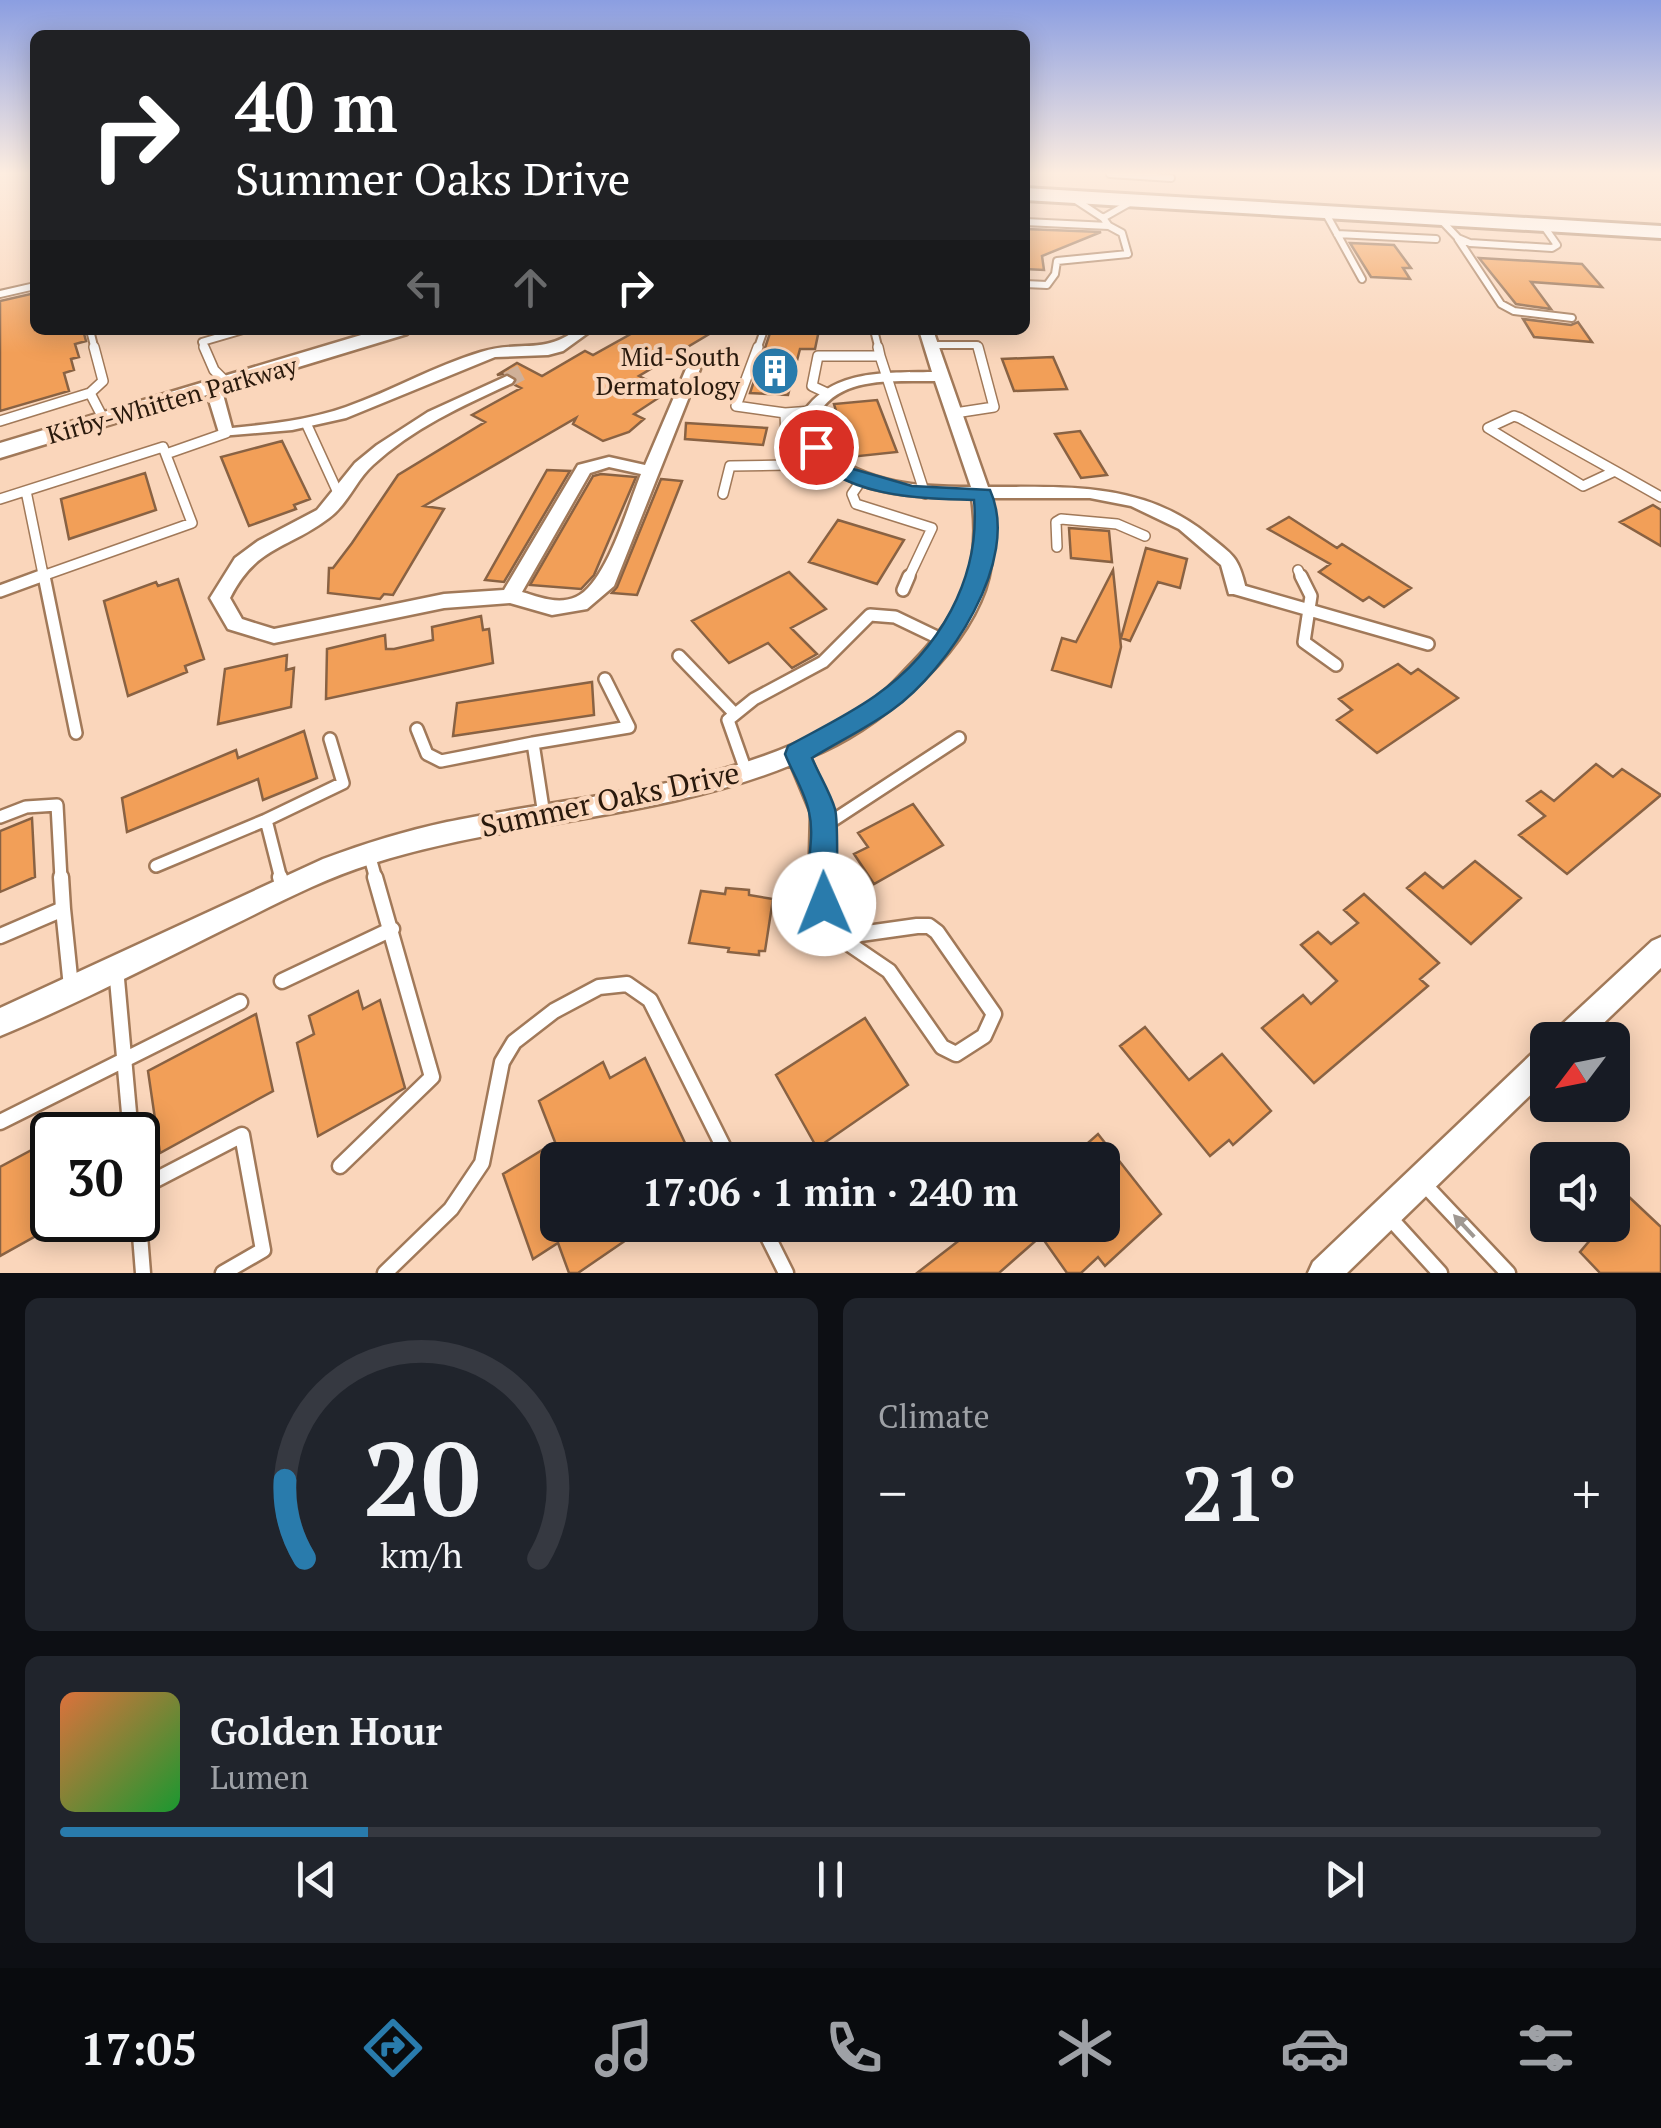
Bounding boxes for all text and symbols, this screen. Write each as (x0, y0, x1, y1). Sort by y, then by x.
text: 40 m (235, 59, 398, 152)
icon: right (70, 70, 200, 200)
text: Summer Oaks Drive (235, 148, 630, 208)
icon: left (398, 260, 453, 315)
icon: ahead (503, 260, 558, 315)
icon: right (608, 260, 663, 315)
place label: Mid-South Dermatology (596, 340, 740, 402)
building icon: Mid-South Dermatology (749, 345, 801, 397)
street label: Kirby-Whitten Parkway (43, 348, 301, 451)
pin (774, 405, 859, 490)
icon: arrive (789, 420, 844, 475)
street label: Summer Oaks Drive (477, 752, 743, 846)
position arrow (772, 852, 876, 956)
north arrow (1530, 1022, 1630, 1122)
map controls (1530, 1022, 1630, 1242)
speed limit sign: 30 (30, 1112, 160, 1242)
button: sound (1530, 1142, 1630, 1242)
text: 17:06 · 1 min · 240 m (642, 1167, 1018, 1217)
one-way arrow (1453, 1214, 1476, 1238)
text: Climate (878, 1395, 990, 1437)
text: 20 (363, 1408, 480, 1546)
text: 21° (1182, 1443, 1297, 1542)
text: − (878, 1456, 907, 1529)
text: + (1572, 1456, 1601, 1529)
text: km/h (380, 1531, 463, 1578)
text: Golden Hour (210, 1706, 442, 1756)
text: Lumen (210, 1756, 309, 1798)
icon: previous (289, 1852, 344, 1907)
icon: pause (803, 1852, 858, 1907)
icon: next (1317, 1852, 1372, 1907)
icon: directions (358, 2013, 428, 2083)
icon: music (589, 2013, 659, 2083)
icon: phone (819, 2013, 889, 2083)
icon: climate (1050, 2013, 1120, 2083)
icon: car (1280, 2013, 1350, 2083)
icon: filters (1511, 2013, 1581, 2083)
text: 17:05 (80, 2018, 197, 2078)

